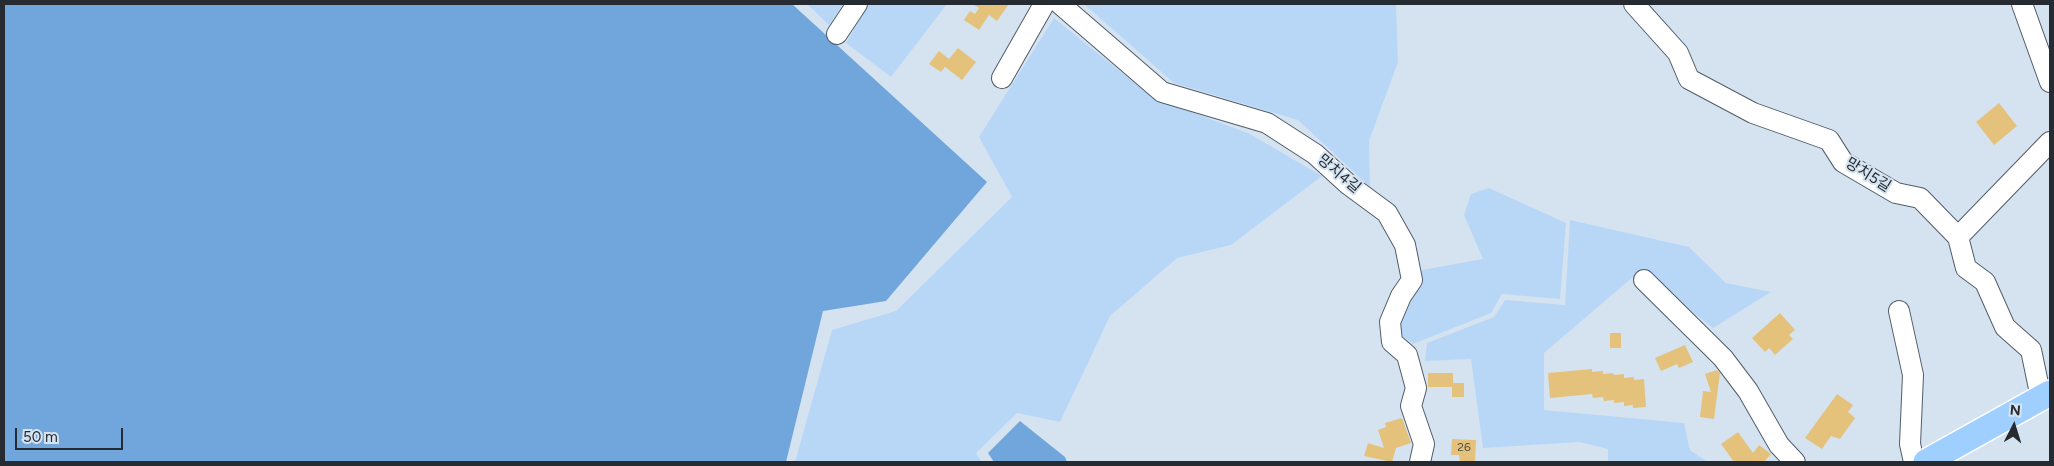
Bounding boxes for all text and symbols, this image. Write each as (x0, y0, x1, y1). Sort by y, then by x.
street label: 망치4길 (1314, 151, 1364, 197)
street label: 망치5길 (1842, 154, 1894, 196)
north arrow (1989, 401, 2039, 451)
text: N (2009, 402, 2021, 419)
scale bar (18, 418, 125, 450)
text: 50 m (23, 428, 58, 446)
house number: 26 (1457, 440, 1471, 454)

